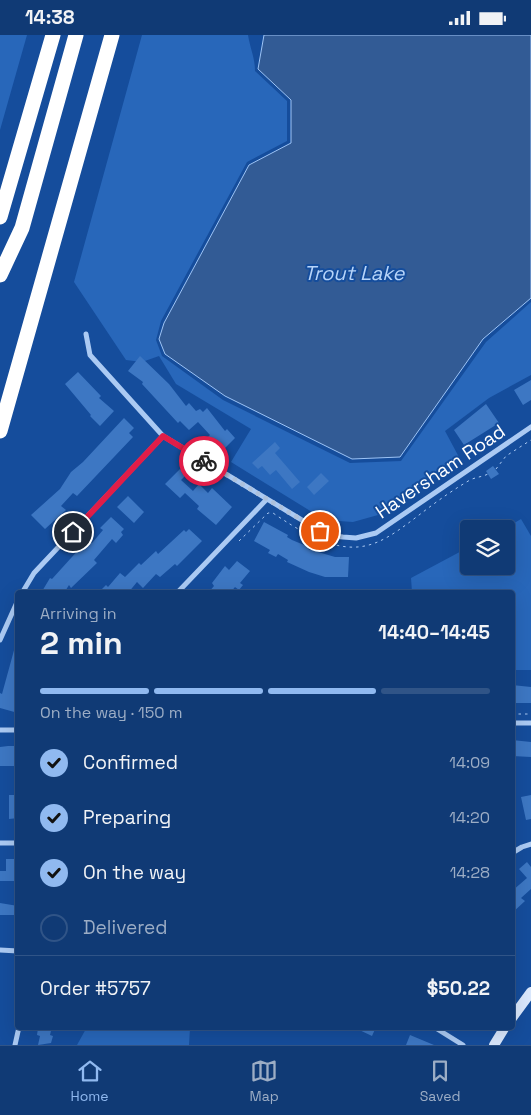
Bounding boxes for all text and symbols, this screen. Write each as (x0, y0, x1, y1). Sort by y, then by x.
text: 14:38 (25, 5, 74, 30)
water label: Trout Lake (304, 260, 406, 286)
street label: Haversham Road (371, 419, 510, 524)
courier (179, 436, 229, 486)
icon: bike (190, 447, 218, 475)
pin (299, 510, 341, 552)
pin (52, 511, 94, 553)
icon: bag (306, 517, 334, 545)
icon: home (59, 518, 87, 546)
map controls (460, 520, 515, 575)
button: layers (460, 520, 515, 575)
text: Arriving in (40, 603, 117, 624)
text: 14:40–14:45 (378, 620, 490, 645)
text: 2 min (40, 623, 123, 663)
text: On the way · 150 m (40, 702, 182, 723)
icon: check (40, 749, 68, 777)
text: Confirmed (83, 750, 178, 775)
text: 14:09 (449, 752, 490, 773)
icon: check (40, 804, 68, 832)
text: Preparing (83, 805, 171, 830)
text: 14:20 (449, 807, 490, 828)
icon: check (40, 859, 68, 887)
text: On the way (83, 860, 186, 885)
text: 14:28 (450, 862, 490, 883)
text: Delivered (83, 915, 168, 940)
text: Order #5757 (40, 976, 151, 1001)
text: $50.22 (427, 976, 490, 1001)
tab: Home (70, 1057, 109, 1105)
tab: Map (250, 1057, 279, 1105)
tab: Saved (420, 1057, 461, 1105)

